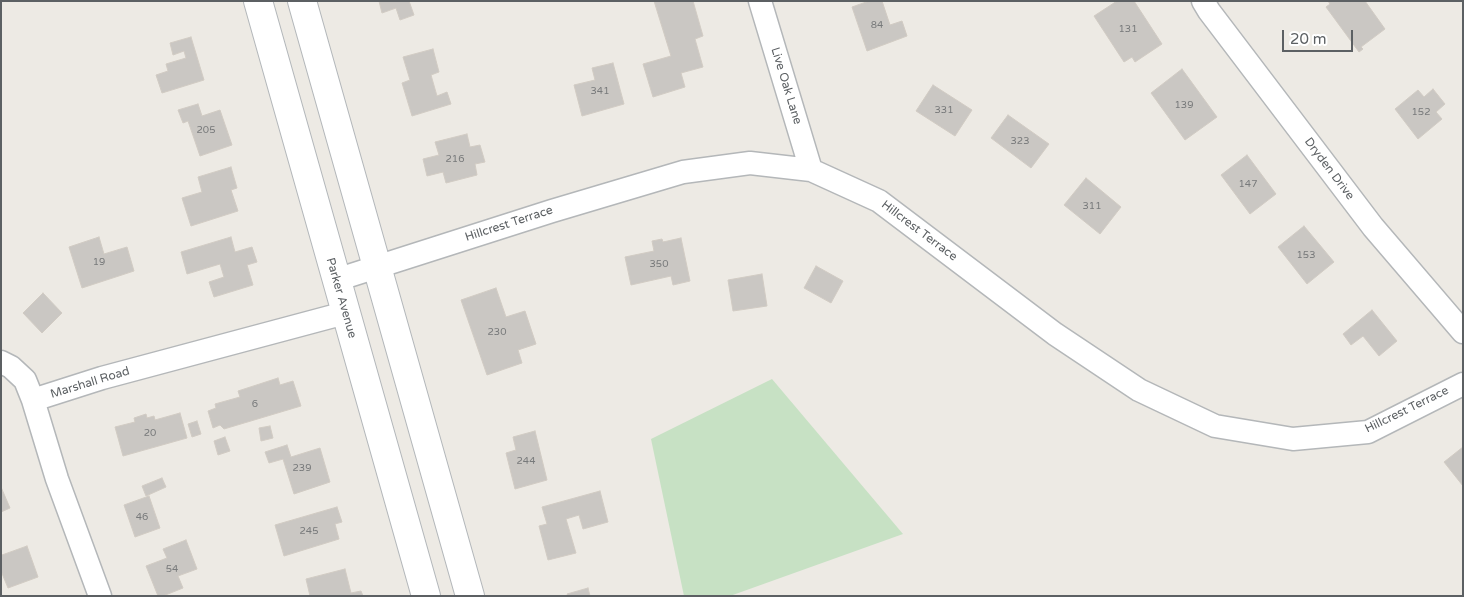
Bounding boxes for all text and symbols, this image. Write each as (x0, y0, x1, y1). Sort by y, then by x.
house number: 84 (871, 19, 883, 31)
scale bar (1284, 20, 1355, 52)
house number: 131 (1119, 23, 1137, 35)
text: 20 m (1290, 30, 1327, 48)
street label: Live Oak Lane (767, 46, 805, 126)
house number: 341 (591, 85, 609, 97)
house number: 139 (1175, 99, 1193, 111)
house number: 331 (935, 104, 953, 116)
house number: 152 (1412, 106, 1430, 118)
house number: 205 (197, 124, 215, 136)
house number: 323 (1011, 135, 1029, 147)
street label: Dryden Drive (1301, 135, 1357, 203)
house number: 216 (446, 153, 464, 165)
house number: 147 (1239, 178, 1257, 190)
street label: Hillcrest Terrace (878, 198, 960, 264)
house number: 311 (1083, 200, 1101, 212)
street label: Hillcrest Terrace (463, 203, 555, 245)
house number: 153 (1297, 249, 1315, 261)
house number: 19 (93, 256, 105, 268)
street label: Parker Avenue (323, 256, 359, 340)
house number: 350 (650, 258, 668, 270)
house number: 230 (488, 326, 506, 338)
street label: Marshall Road (49, 364, 131, 402)
street label: Hillcrest Terrace (1363, 384, 1451, 436)
house number: 6 (252, 398, 258, 410)
house number: 20 (144, 427, 156, 439)
house number: 244 (517, 455, 535, 467)
house number: 239 (293, 462, 311, 474)
house number: 46 (136, 511, 148, 523)
house number: 245 (300, 525, 318, 537)
house number: 54 (166, 563, 178, 575)

